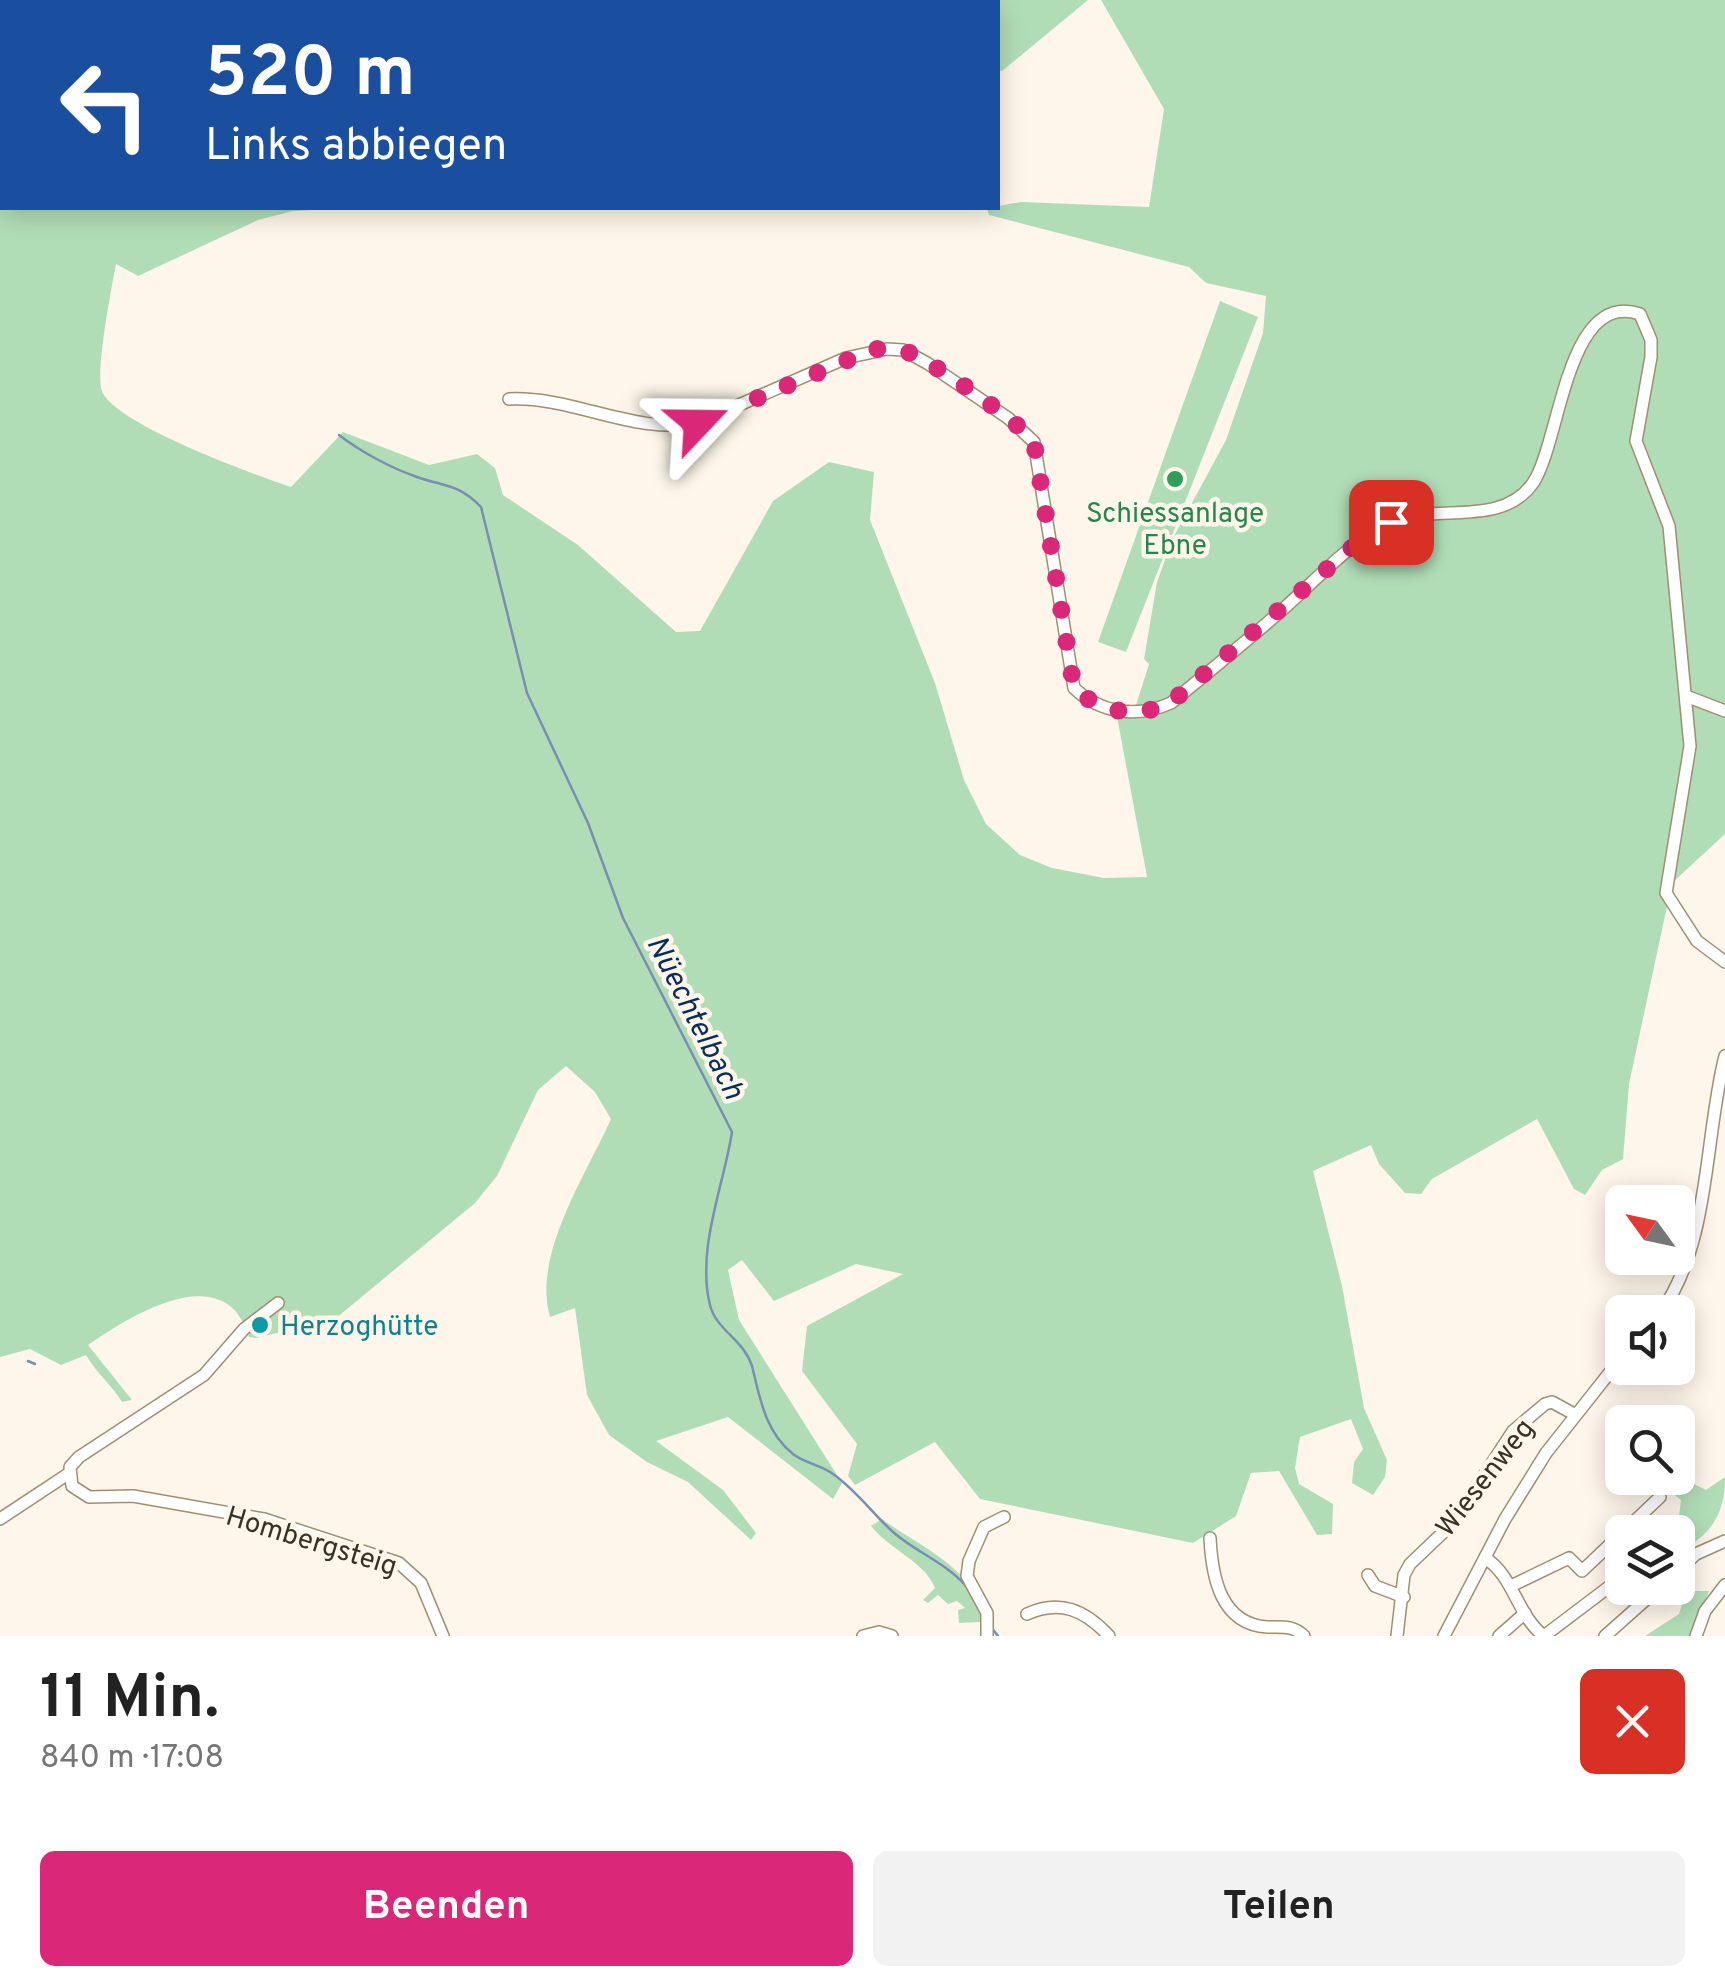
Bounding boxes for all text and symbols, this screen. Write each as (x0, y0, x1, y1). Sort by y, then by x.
text: 520 m (205, 32, 415, 121)
icon: left (40, 40, 170, 170)
text: Links abbiegen (205, 119, 507, 176)
position arrow (646, 371, 750, 475)
marker: Schiessanlage Ebne (1164, 468, 1186, 490)
pin (1349, 480, 1434, 565)
icon: arrive (1364, 495, 1419, 550)
place label: Schiessanlage Ebne (1086, 497, 1264, 565)
water label: Nüechtelbach (637, 930, 751, 1106)
north arrow (1605, 1185, 1695, 1275)
map controls (1605, 1185, 1695, 1605)
button: sound (1605, 1295, 1695, 1385)
place label: Herzoghütte (280, 1310, 438, 1346)
marker: Herzoghütte (249, 1314, 271, 1336)
button: search (1605, 1405, 1695, 1495)
street label: Wiesenweg (1429, 1413, 1544, 1545)
street label: Hombergsteig (221, 1500, 401, 1586)
button: layers (1605, 1515, 1695, 1605)
text: 11 Min. (40, 1663, 219, 1739)
button: close (1580, 1669, 1685, 1774)
text: 840 m · 17:08 (40, 1739, 224, 1779)
button: Beenden (40, 1851, 853, 1966)
button: Teilen (873, 1851, 1685, 1966)

